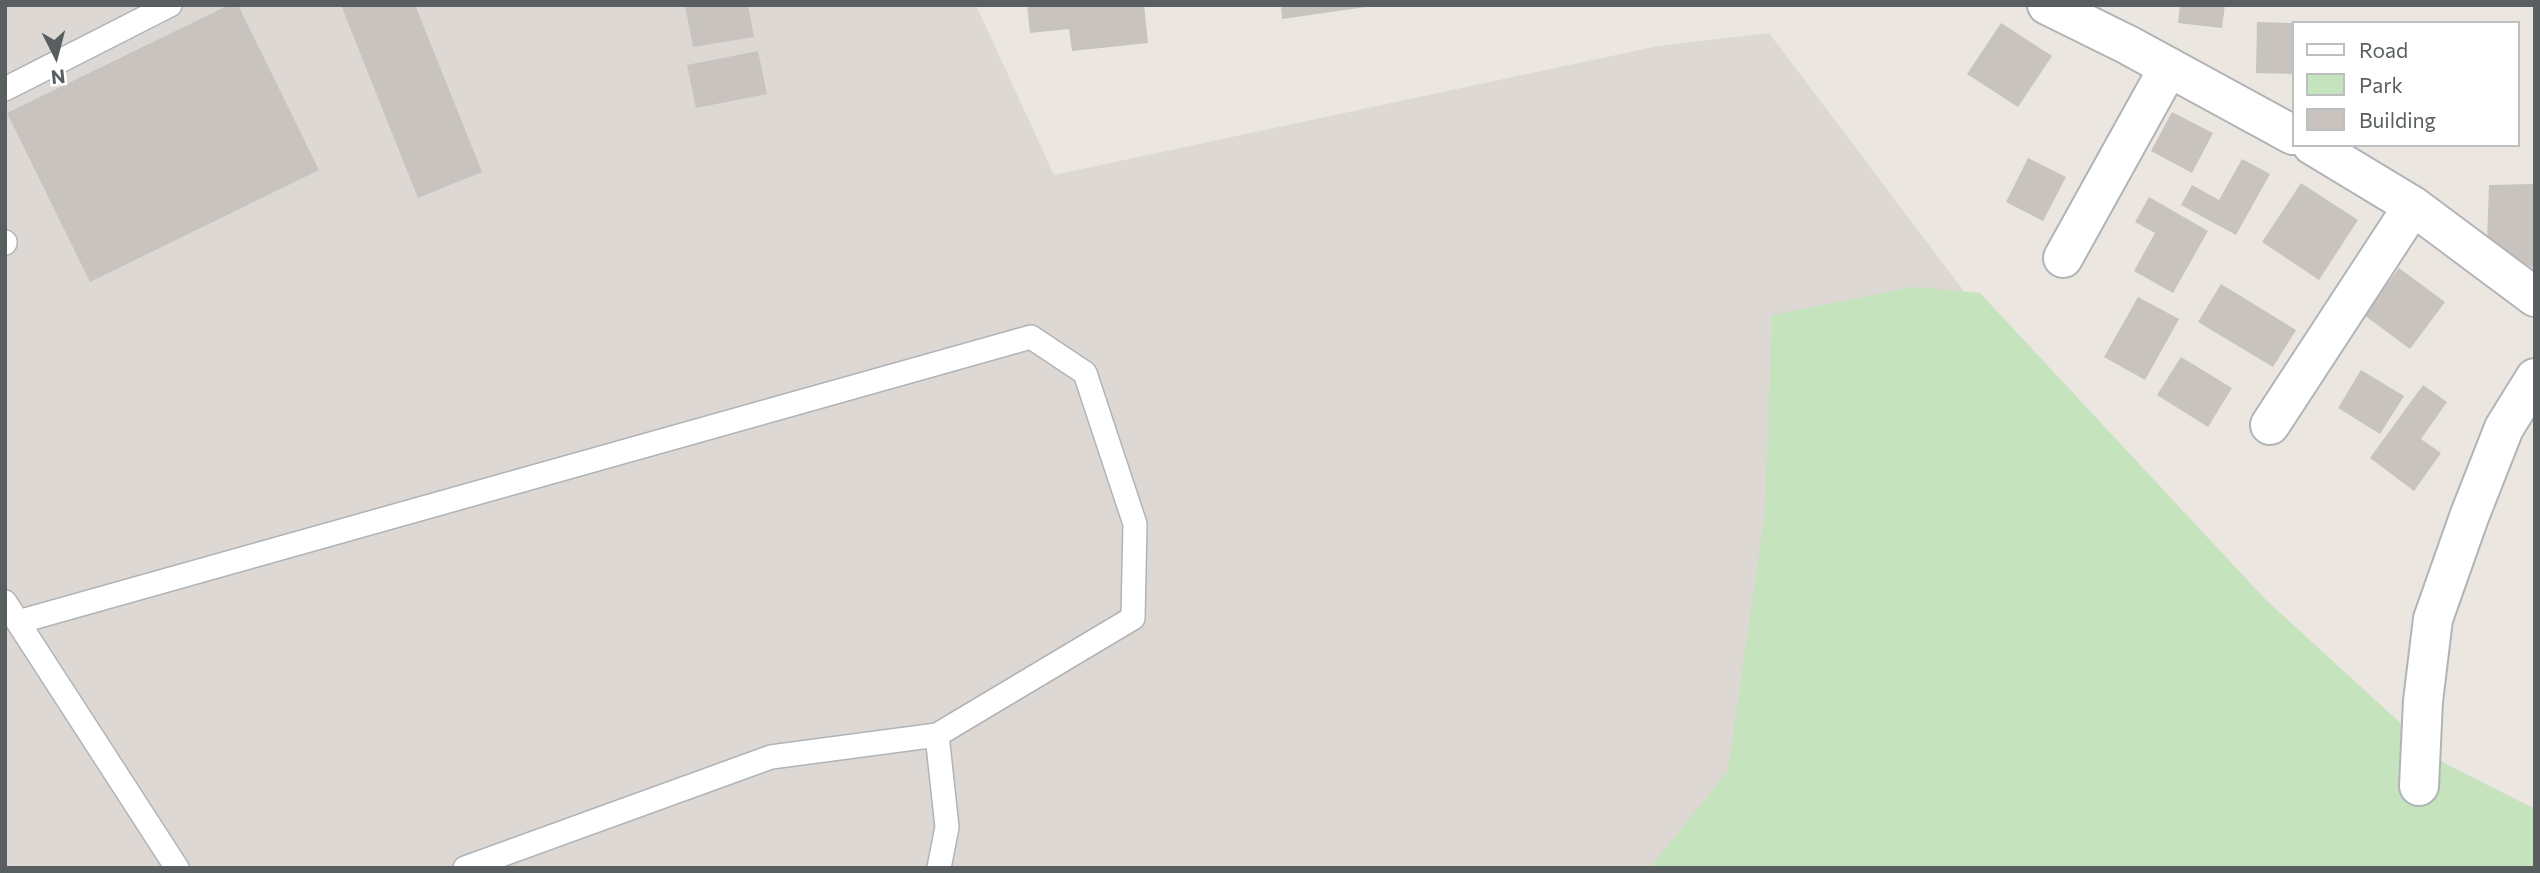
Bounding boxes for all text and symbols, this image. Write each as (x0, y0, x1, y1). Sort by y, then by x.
north arrow (21, 21, 91, 91)
legend (2292, 21, 2519, 147)
text: Road (2359, 37, 2408, 62)
text: N (50, 65, 67, 90)
text: Park (2359, 72, 2403, 97)
text: Building (2359, 107, 2436, 132)

